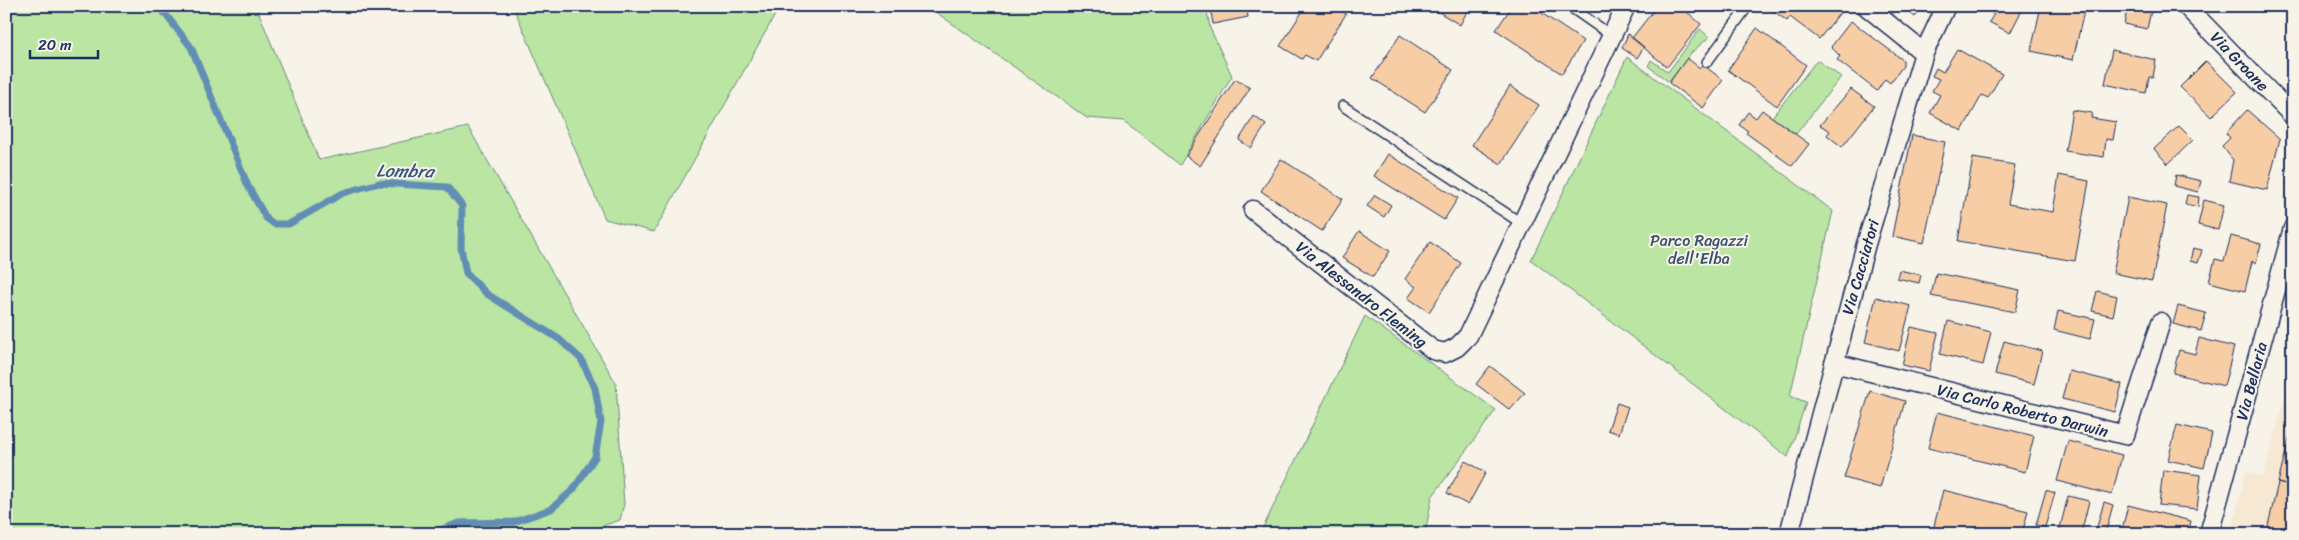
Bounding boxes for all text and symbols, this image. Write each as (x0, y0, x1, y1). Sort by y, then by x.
street label: Via Groane (2203, 24, 2276, 99)
scale bar (30, 28, 98, 60)
text: 20 m (38, 32, 72, 58)
water label: Lombra (376, 155, 436, 188)
street label: Via Cacciatori (1833, 216, 1888, 318)
park label: Parco Ragazzi dell'Elba (1650, 226, 1749, 273)
street label: Via Alessandro Fleming (1289, 233, 1434, 355)
street label: Via Bellaria (2227, 339, 2276, 424)
street label: Via Carlo Roberto Darwin (1934, 375, 2112, 446)

